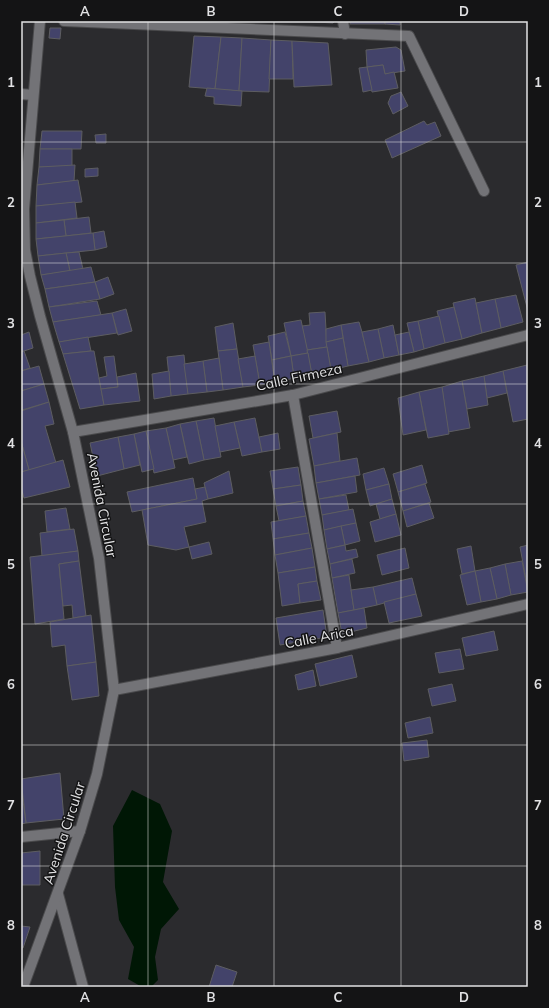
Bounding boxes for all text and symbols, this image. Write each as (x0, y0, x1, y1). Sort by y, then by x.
text: A (80, 3, 90, 19)
text: B (207, 3, 216, 19)
text: C (334, 3, 343, 19)
text: D (459, 3, 469, 19)
text: 1 (7, 74, 15, 90)
text: 1 (534, 74, 542, 90)
text: 2 (7, 194, 15, 210)
text: 2 (534, 194, 542, 210)
text: 3 (7, 315, 15, 331)
text: 3 (534, 315, 542, 331)
street label: Calle Firmeza (254, 359, 344, 395)
text: 4 (7, 435, 15, 451)
text: 4 (534, 435, 542, 451)
street label: Avenida Circular (83, 451, 121, 560)
text: 5 (7, 556, 15, 572)
text: 5 (534, 556, 542, 572)
street label: Calle Arica (283, 622, 355, 652)
text: 6 (7, 676, 15, 692)
text: 6 (534, 676, 542, 692)
street label: Avenida Circular (39, 779, 89, 886)
text: 7 (7, 797, 15, 813)
text: 7 (534, 797, 542, 813)
text: 8 (7, 917, 15, 933)
text: 8 (534, 917, 542, 933)
text: A (80, 989, 90, 1005)
text: B (207, 989, 216, 1005)
text: C (334, 989, 343, 1005)
text: D (459, 989, 469, 1005)

